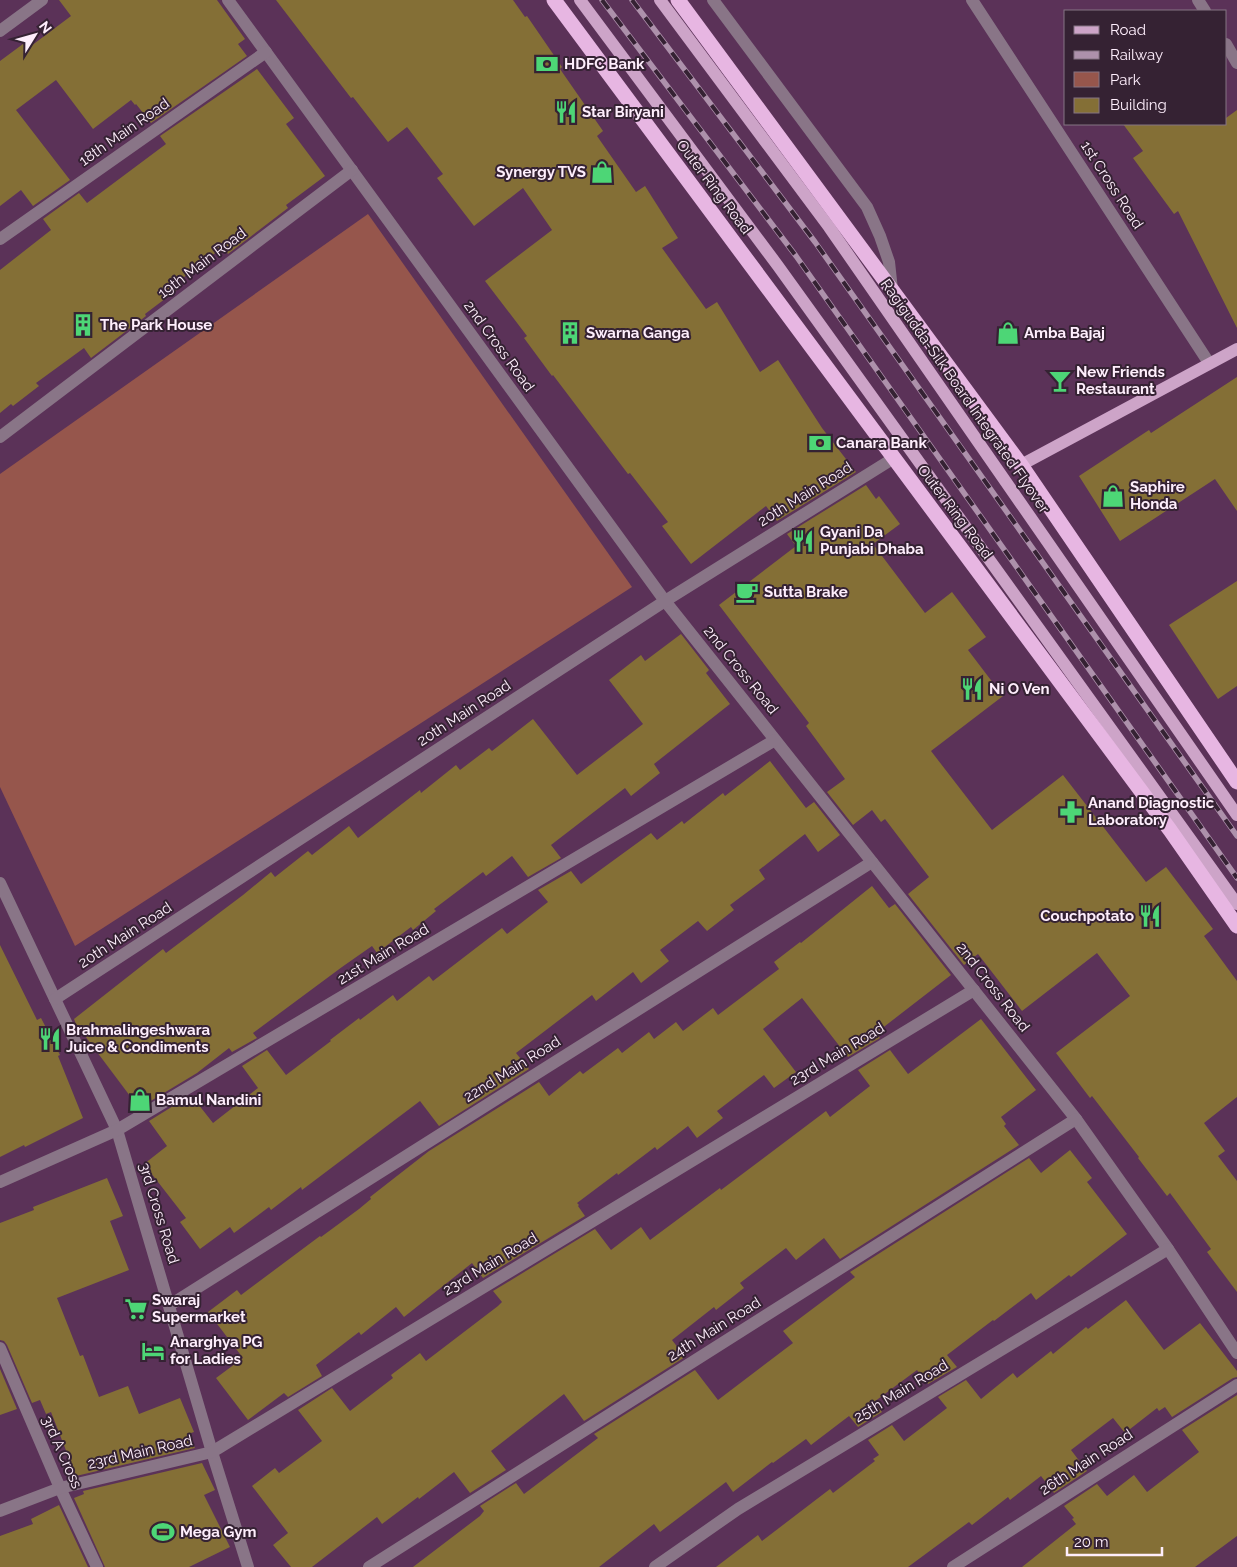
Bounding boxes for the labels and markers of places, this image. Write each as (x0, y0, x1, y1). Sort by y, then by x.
bank icon: HDFC Bank (534, 51, 560, 77)
place label: HDFC Bank (564, 55, 645, 73)
restaurant icon: Star Biryani (553, 99, 579, 125)
place label: Star Biryani (582, 103, 664, 121)
shop icon: Synergy TVS (589, 159, 615, 185)
place label: Synergy TVS (496, 163, 586, 181)
building icon: The Park House (70, 312, 96, 338)
place label: The Park House (100, 316, 212, 334)
building icon: Swarna Ganga (557, 320, 583, 346)
shop icon: Amba Bajaj (995, 320, 1021, 346)
place label: Swarna Ganga (586, 324, 690, 342)
place label: Amba Bajaj (1024, 324, 1105, 342)
place label: New Friends Restaurant (1076, 363, 1165, 398)
bar icon: New Friends Restaurant (1047, 368, 1073, 394)
bank icon: Canara Bank (807, 430, 833, 456)
place label: Canara Bank (836, 434, 927, 452)
place label: Saphire Honda (1130, 478, 1185, 513)
shop icon: Saphire Honda (1100, 483, 1126, 509)
place label: Gyani Da Punjabi Dhaba (820, 523, 924, 558)
restaurant icon: Gyani Da Punjabi Dhaba (790, 528, 816, 554)
cafe icon: Sutta Brake (734, 579, 760, 605)
place label: Sutta Brake (764, 583, 848, 601)
restaurant icon: Ni O Ven (959, 676, 985, 702)
place label: Ni O Ven (989, 680, 1049, 698)
place label: Anand Diagnostic Laboratory (1088, 794, 1215, 829)
pharmacy icon: Anand Diagnostic Laboratory (1058, 799, 1084, 825)
restaurant icon: Couchpotato (1137, 903, 1163, 929)
place label: Couchpotato (1040, 907, 1134, 925)
place label: Brahmalingeshwara Juice & Condiments (66, 1021, 210, 1056)
restaurant icon: Brahmalingeshwara Juice & Condiments (37, 1026, 63, 1052)
shop icon: Bamul Nandini (127, 1087, 153, 1113)
place label: Bamul Nandini (156, 1091, 261, 1109)
place label: Swaraj Supermarket (152, 1291, 246, 1326)
supermarket icon: Swaraj Supermarket (123, 1296, 149, 1322)
place label: Anarghya PG for Ladies (170, 1333, 263, 1368)
hotel icon: Anarghya PG for Ladies (140, 1338, 166, 1364)
sports icon: Mega Gym (150, 1519, 176, 1545)
place label: Mega Gym (180, 1523, 257, 1541)

